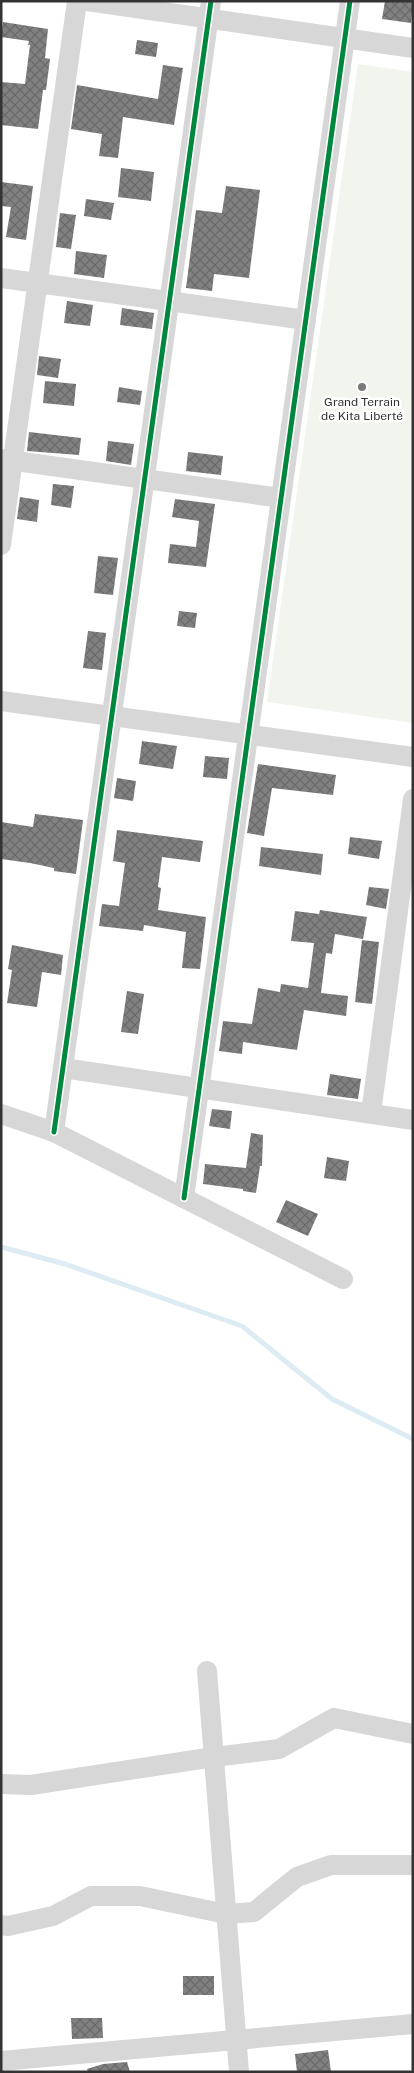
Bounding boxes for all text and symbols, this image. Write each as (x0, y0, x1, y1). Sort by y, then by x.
marker: Grand Terrain de Kita Liberté (356, 381, 368, 393)
place label: Grand Terrain de Kita Liberté (321, 395, 403, 423)

